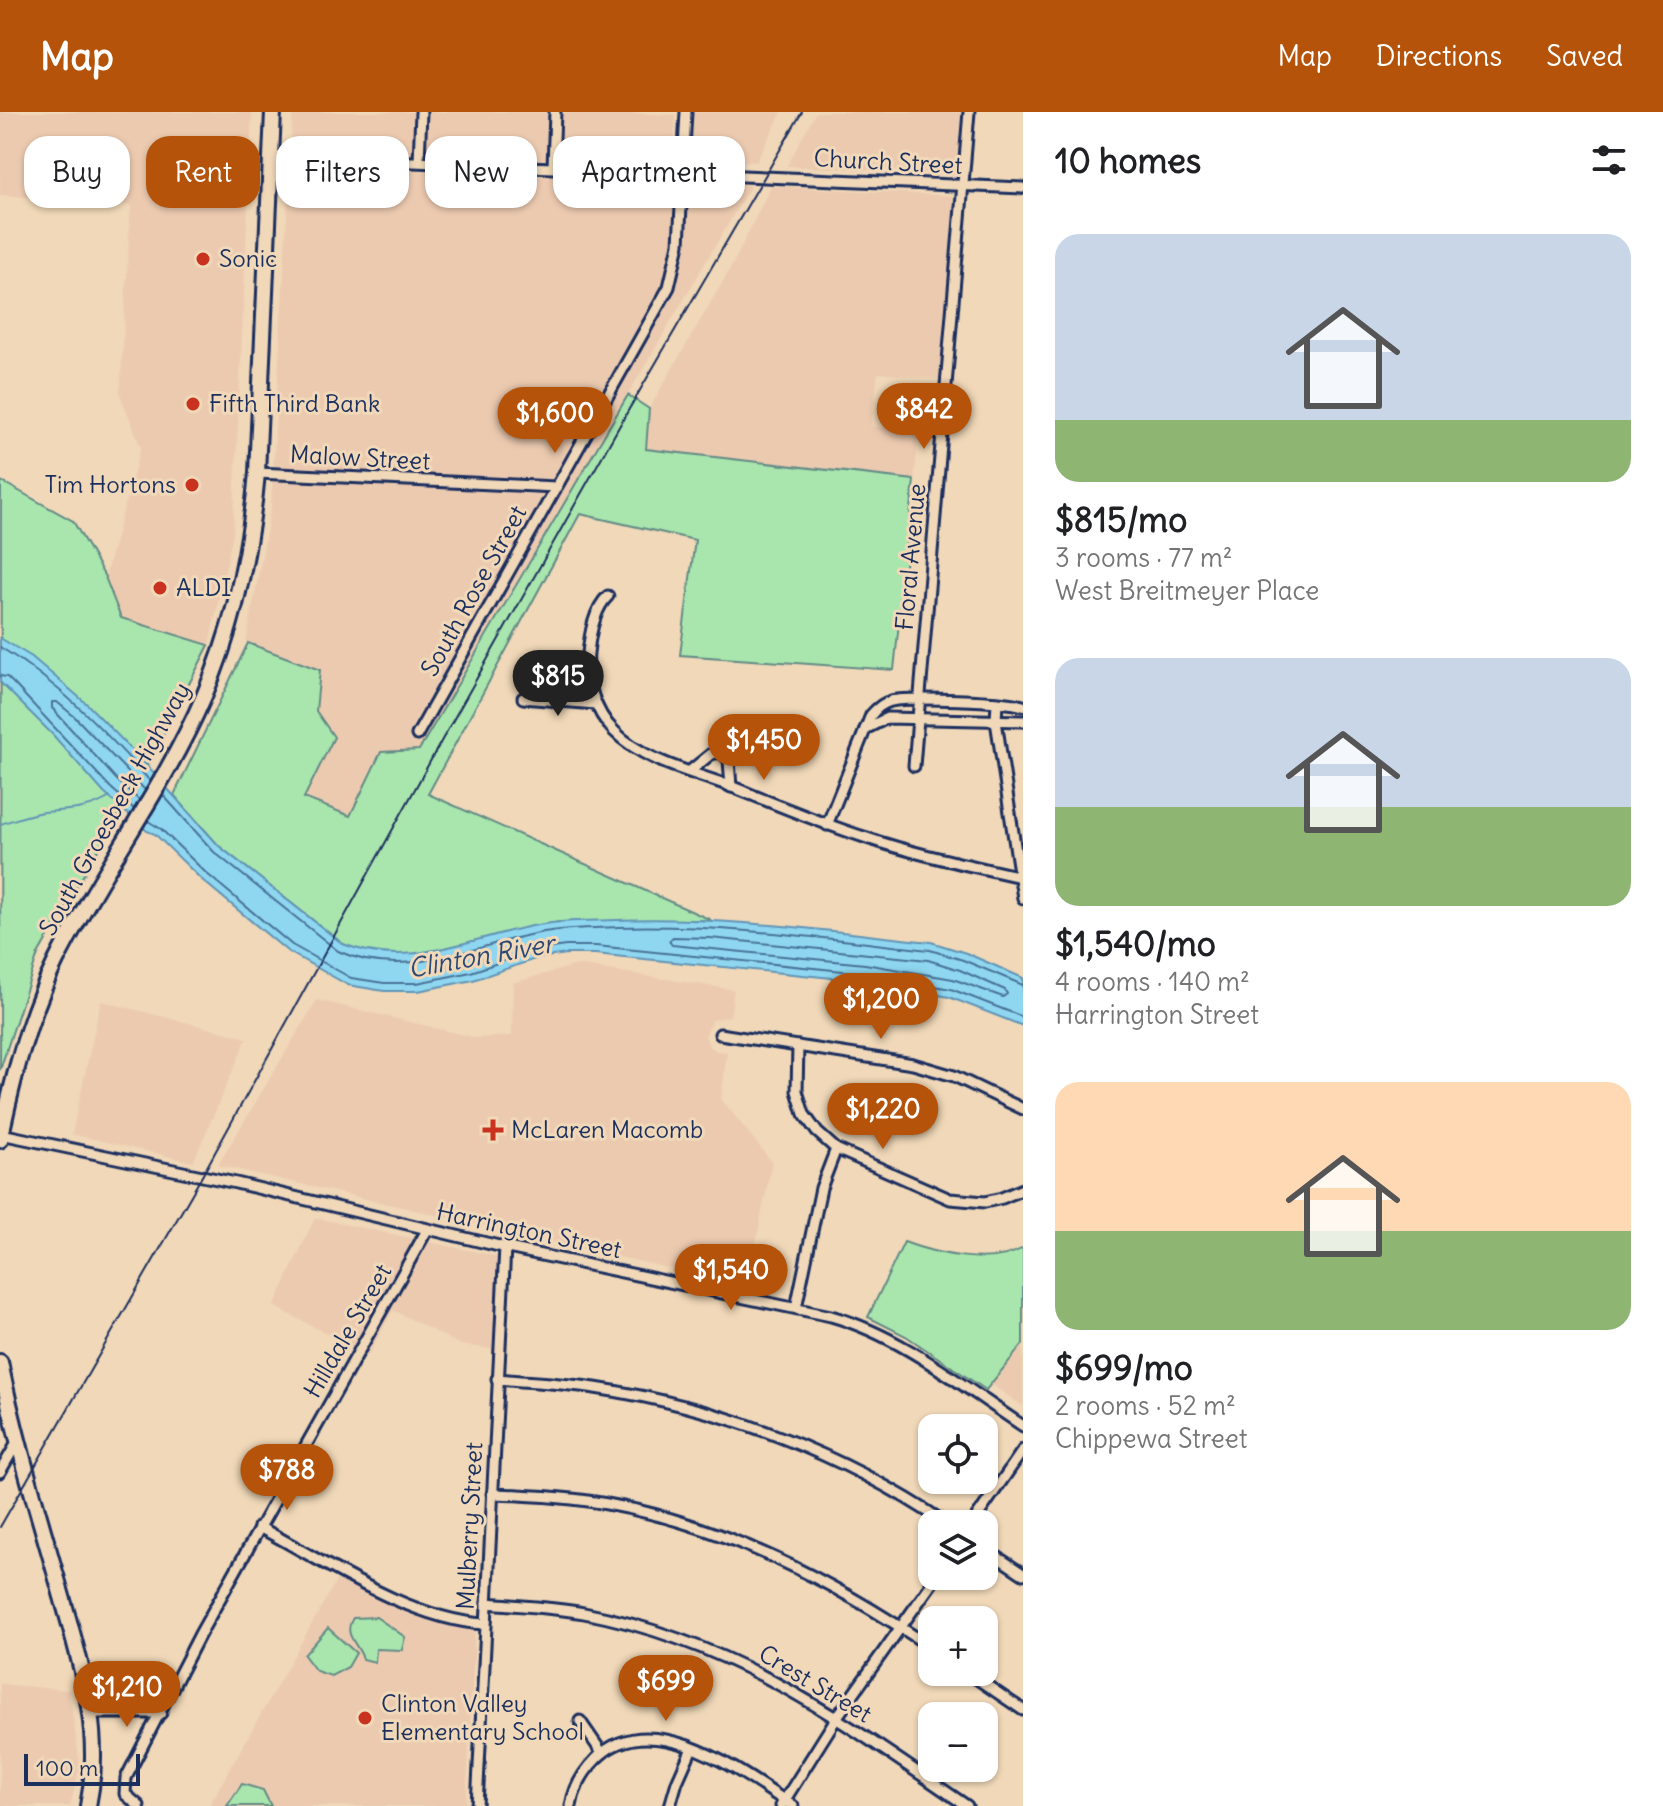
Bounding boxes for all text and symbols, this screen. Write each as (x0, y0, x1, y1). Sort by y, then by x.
text: Map (40, 33, 114, 80)
text: Map (1277, 38, 1332, 74)
text: Directions (1376, 38, 1502, 74)
text: Saved (1546, 38, 1623, 74)
chip: Buy (24, 136, 130, 208)
chip: Rent (146, 136, 260, 208)
chip: Filters (276, 136, 409, 208)
chip: New (425, 136, 537, 208)
chip: Apartment (553, 136, 745, 208)
icon: filters (1587, 138, 1631, 182)
text: 10 homes (1055, 139, 1201, 182)
street label: Church Street (813, 142, 963, 180)
place label: Sonic (219, 243, 277, 273)
marker: Sonic (194, 250, 212, 268)
icon: home (1271, 286, 1415, 430)
pin: $842 (877, 383, 971, 451)
pin: $1,600 (490, 387, 620, 455)
place label: Fifth Third Bank (209, 388, 380, 418)
text: $842 (895, 392, 953, 425)
marker: Fifth Third Bank (184, 395, 202, 413)
text: $1,600 (516, 396, 594, 429)
street label: Malow Street (289, 438, 431, 476)
place label: Tim Hortons (44, 469, 176, 499)
marker: Tim Hortons (183, 476, 201, 494)
street label: Floral Avenue (889, 482, 931, 632)
text: $815/mo (1055, 498, 1187, 541)
street label: South Rose Street (414, 500, 532, 681)
text: 3 rooms · 77 m² (1055, 541, 1233, 574)
place label: ALDI (176, 572, 231, 602)
text: West Breitmeyer Place (1055, 574, 1319, 607)
marker: ALDI (151, 579, 169, 597)
pin: $815 (511, 650, 605, 718)
text: $815 (531, 659, 585, 692)
street label: South Groesbeck Highway (32, 677, 196, 940)
icon: home (1271, 710, 1415, 854)
pin: $1,450 (699, 714, 829, 782)
text: $1,450 (726, 723, 802, 756)
text: $1,540/mo (1055, 922, 1216, 965)
water label: Clinton River (405, 926, 560, 985)
text: 4 rooms · 140 m² (1055, 965, 1250, 998)
pin: $1,200 (816, 973, 946, 1041)
text: $1,200 (842, 982, 920, 1015)
text: Harrington Street (1055, 998, 1259, 1031)
pin: $1,220 (818, 1083, 948, 1151)
text: $1,220 (845, 1092, 921, 1125)
place label: McLaren Macomb (511, 1114, 703, 1144)
marker: McLaren Macomb (482, 1119, 504, 1141)
icon: home (1271, 1134, 1415, 1278)
street label: Harrington Street (434, 1196, 624, 1264)
pin: $1,540 (666, 1244, 796, 1312)
text: $1,540 (693, 1253, 769, 1286)
street label: Hilldale Street (297, 1258, 397, 1403)
text: $699/mo (1055, 1346, 1193, 1389)
text: 2 rooms · 52 m² (1055, 1389, 1236, 1422)
map controls (918, 1414, 998, 1782)
button: locate (918, 1414, 998, 1494)
text: Chippewa Street (1055, 1422, 1247, 1455)
street label: Mulberry Street (450, 1441, 488, 1611)
pin: $788 (240, 1444, 334, 1512)
text: $788 (258, 1453, 316, 1486)
button: layers (918, 1510, 998, 1590)
button: + (918, 1606, 998, 1686)
street label: Crest Street (754, 1638, 877, 1729)
pin: $699 (619, 1655, 713, 1723)
pin: $1,210 (62, 1661, 192, 1729)
text: $699 (636, 1664, 696, 1697)
text: $1,210 (91, 1670, 163, 1703)
place label: Clinton Valley Elementary School (381, 1688, 584, 1746)
button: − (918, 1702, 998, 1782)
marker: Clinton Valley Elementary School (356, 1709, 374, 1727)
scale bar (24, 1750, 140, 1786)
text: 100 m (36, 1754, 98, 1782)

